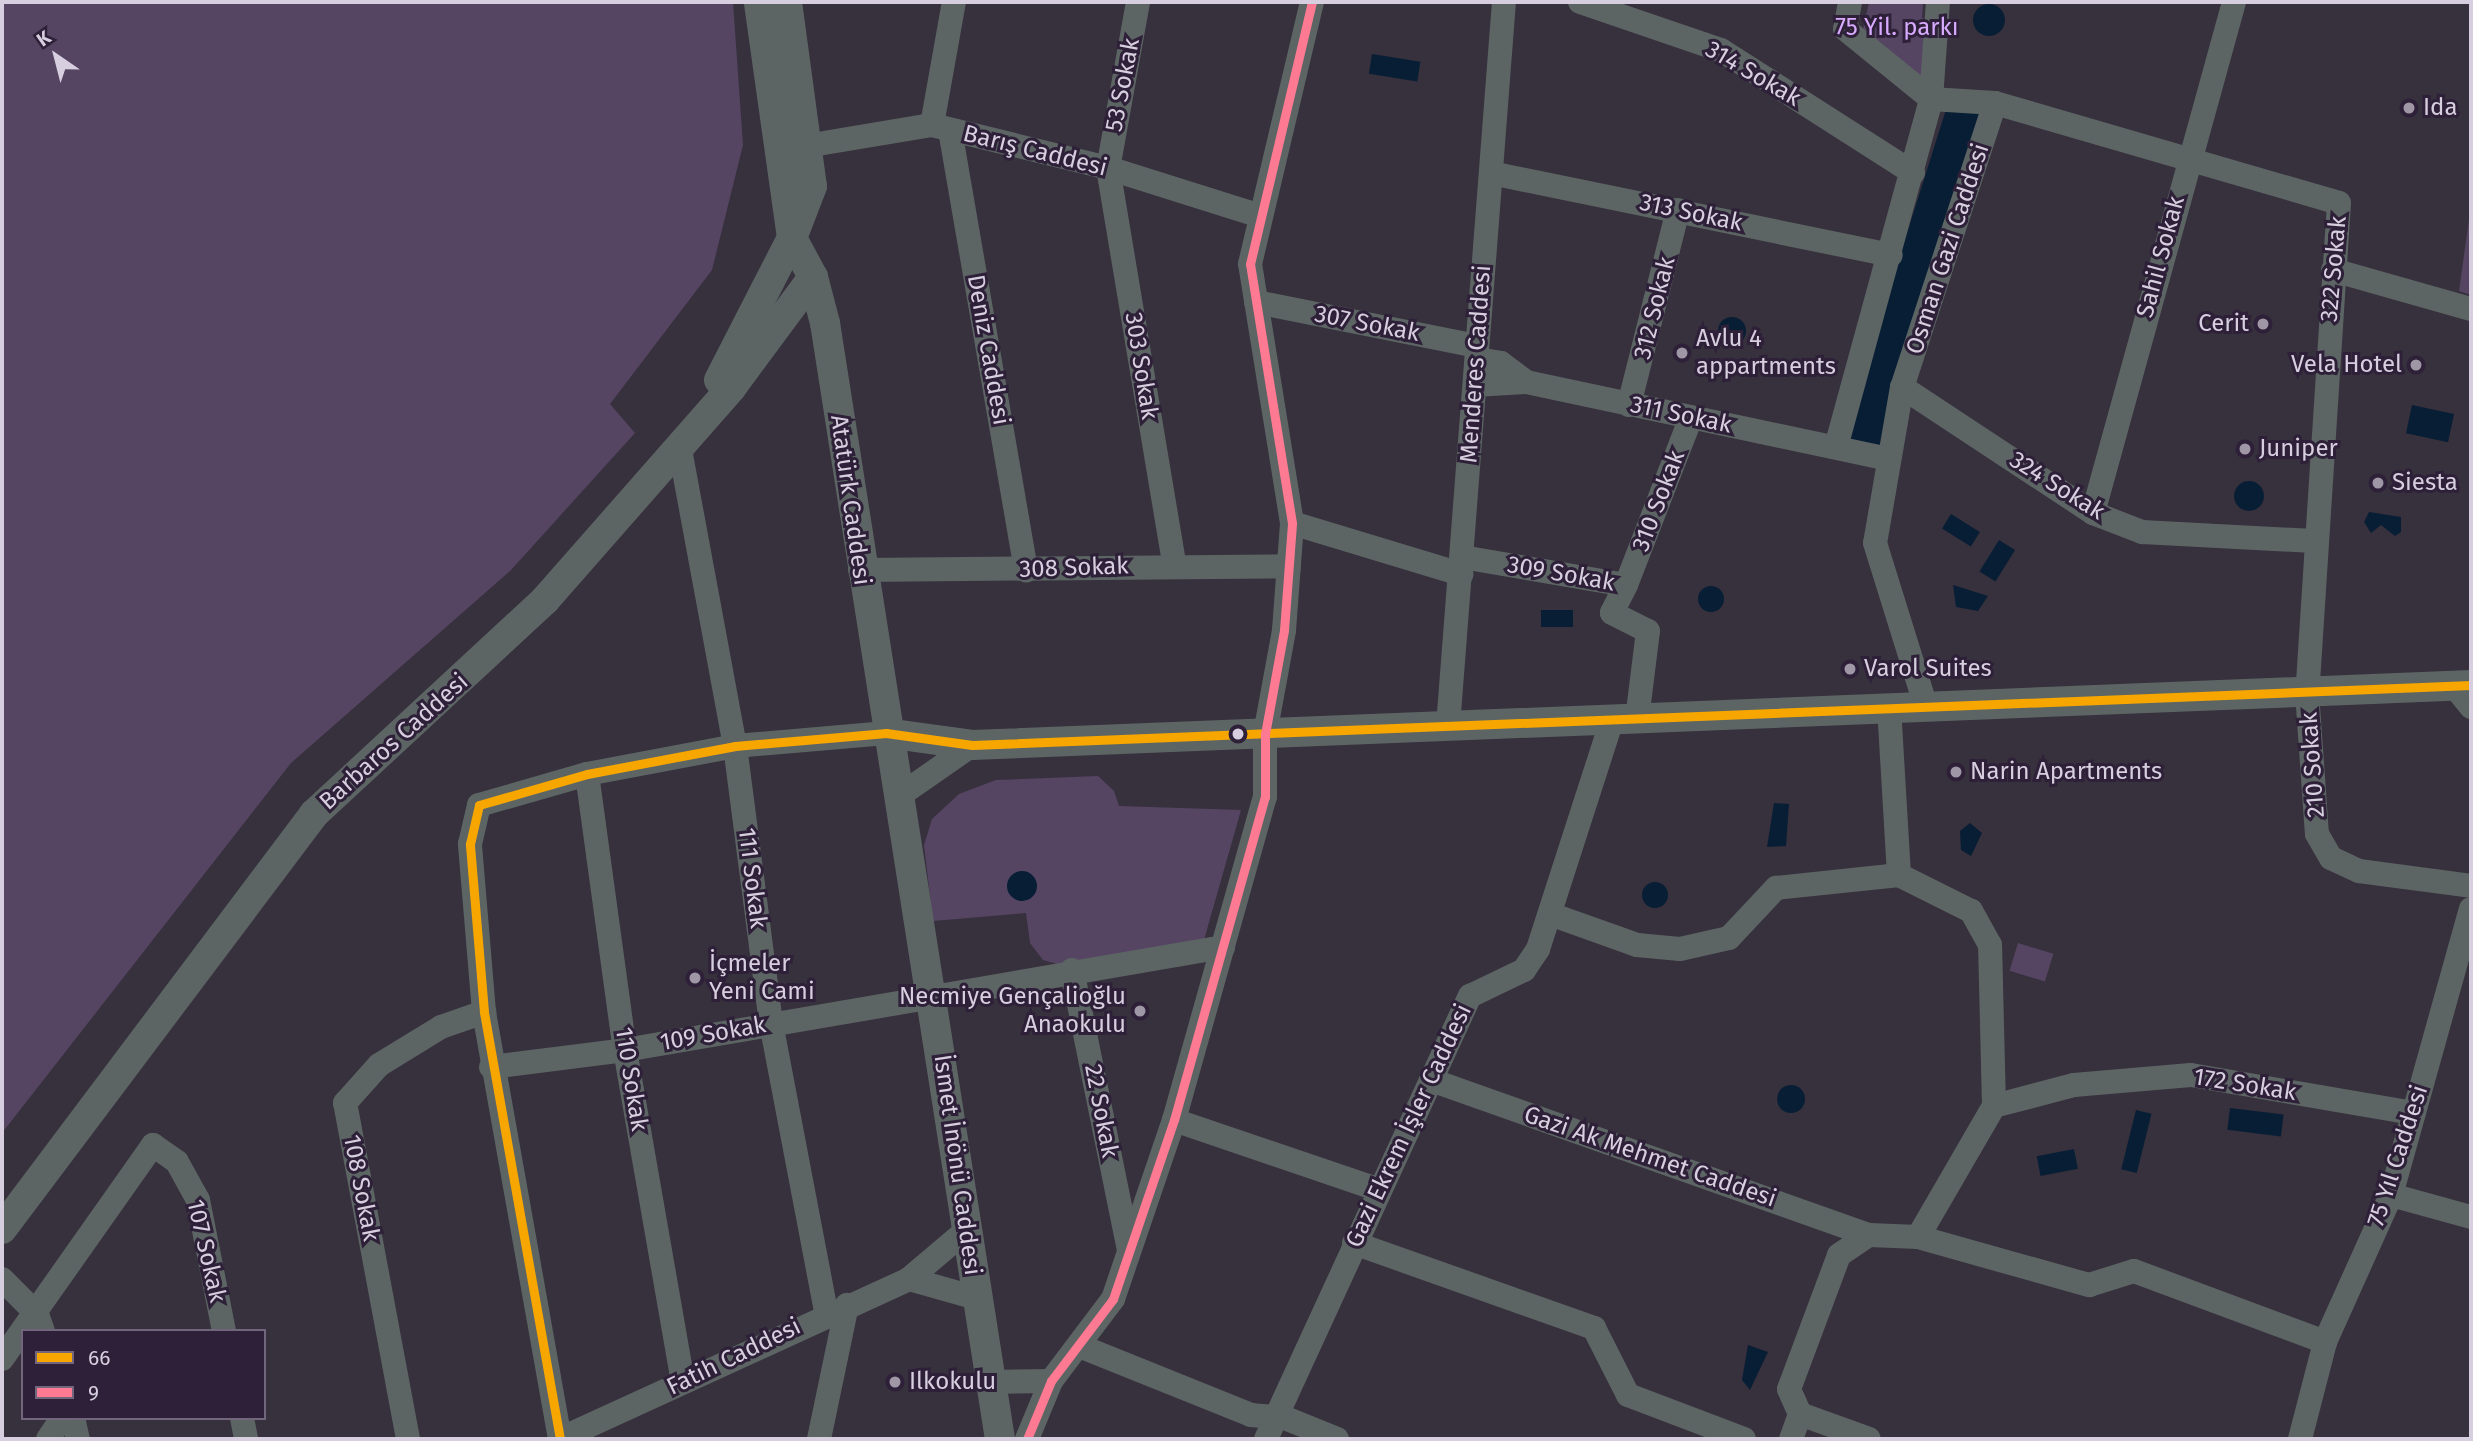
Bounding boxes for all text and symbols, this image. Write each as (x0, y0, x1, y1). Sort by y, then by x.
park label: 75 Yil. parkı (1835, 14, 1959, 42)
north arrow (21, 21, 91, 91)
text: K (32, 26, 55, 51)
street label: 314 Sokak (1700, 35, 1806, 113)
street label: 53 Sokak (1100, 36, 1146, 134)
place label: Ida (2423, 94, 2457, 122)
marker: Ida (2401, 100, 2417, 116)
street label: Barış Caddesi (960, 119, 1110, 183)
street label: Osman Gazi Caddesi (1900, 140, 1996, 358)
street label: 313 Sokak (1637, 188, 1745, 238)
street label: Sahil Sokak (2131, 193, 2191, 321)
street label: 322 Sokak (2315, 215, 2353, 323)
street label: 312 Sokak (1628, 254, 1682, 362)
street label: Menderes Caddesi (1455, 264, 1497, 464)
street label: Deniz Caddesi (961, 273, 1015, 427)
street label: 307 Sokak (1312, 300, 1422, 348)
street label: 303 Sokak (1118, 310, 1164, 422)
place label: Cerit (2198, 310, 2249, 338)
marker: Cerit (2255, 316, 2271, 332)
place label: Avlu 4 appartments (1696, 325, 1836, 381)
marker: Avlu 4 appartments (1674, 345, 1690, 361)
place label: Vela Hotel (2291, 351, 2402, 379)
marker: Vela Hotel (2408, 357, 2424, 373)
street label: 311 Sokak (1628, 390, 1734, 440)
street label: Atatürk Caddesi (824, 413, 876, 587)
place label: Juniper (2259, 435, 2338, 463)
marker: Juniper (2237, 441, 2253, 457)
street label: 310 Sokak (1627, 446, 1691, 556)
street label: 324 Sokak (2004, 446, 2110, 526)
place label: Siesta (2392, 469, 2458, 497)
marker: Siesta (2370, 475, 2386, 491)
street label: 309 Sokak (1505, 550, 1617, 598)
street label: 308 Sokak (1019, 552, 1129, 584)
place label: Varol Suites (1864, 655, 1992, 683)
marker: Varol Suites (1842, 661, 1858, 677)
street label: Barbaros Caddesi (314, 668, 474, 816)
street label: 210 Sokak (2295, 711, 2331, 819)
unlabelled marker (1231, 727, 1245, 741)
place label: Narin Apartments (1970, 758, 2162, 786)
marker: Narin Apartments (1948, 764, 1964, 780)
street label: 111 Sokak (732, 826, 772, 930)
place label: İçmeler Yeni Cami (709, 950, 815, 1006)
marker: İçmeler Yeni Cami (687, 970, 703, 986)
place label: Necmiye Gençalioğlu Anaokulu (899, 983, 1126, 1039)
street label: Gazi Ekrem İşler Caddesi (1340, 1000, 1478, 1252)
marker: Necmiye Gençalioğlu Anaokulu (1132, 1003, 1148, 1019)
street label: 109 Sokak (658, 1011, 768, 1057)
street label: 110 Sokak (609, 1025, 653, 1133)
street label: İsmet İnönü Caddesi (927, 1053, 987, 1277)
street label: 22 Sokak (1078, 1062, 1124, 1160)
street label: 172 Sokak (2192, 1063, 2298, 1107)
street label: 75 Yıl Caddesi (2362, 1082, 2434, 1230)
street label: Gazi Ak Mehmet Caddesi (1520, 1100, 1780, 1214)
street label: 108 Sokak (337, 1132, 385, 1244)
street label: 107 Sokak (180, 1197, 232, 1305)
street label: Fatih Caddesi (662, 1312, 806, 1402)
legend (21, 1329, 266, 1420)
text: 66 (88, 1345, 110, 1371)
place label: Ilkokulu (909, 1368, 996, 1396)
marker: Ilkokulu (887, 1374, 903, 1390)
text: 9 (88, 1380, 99, 1406)

